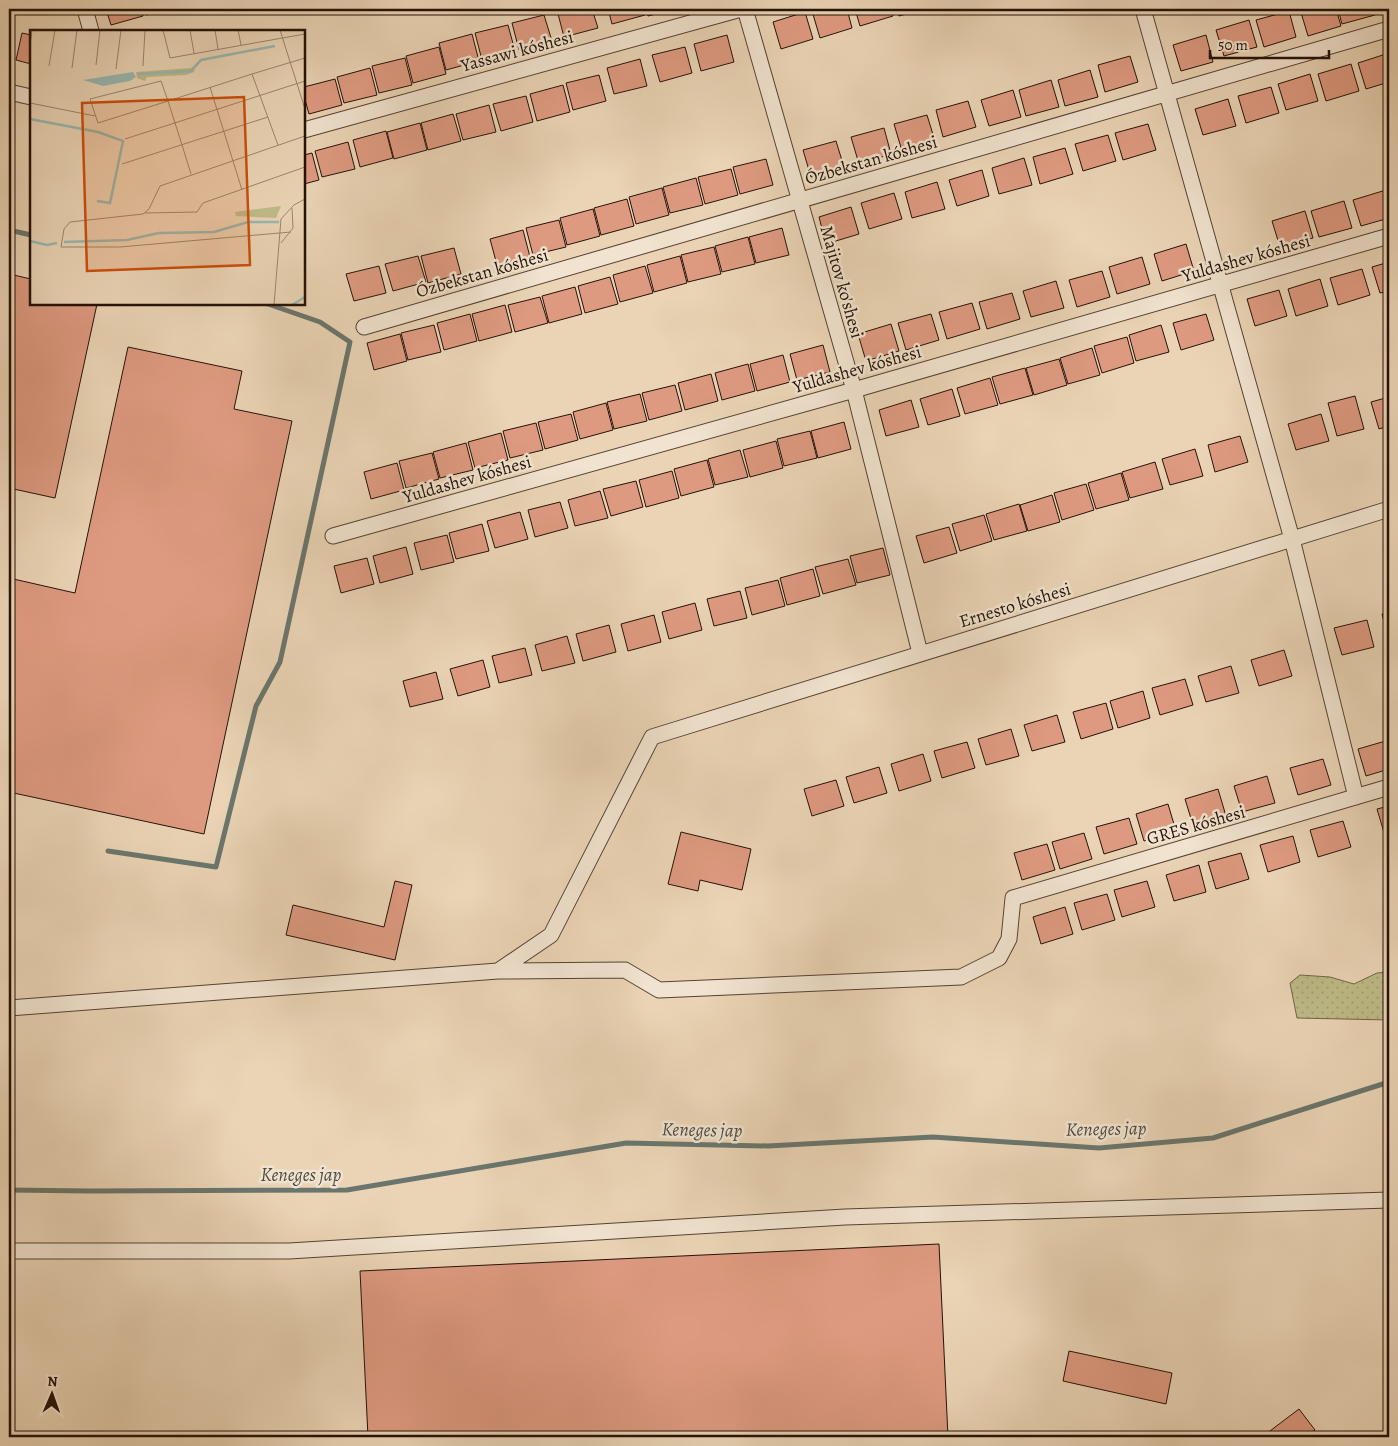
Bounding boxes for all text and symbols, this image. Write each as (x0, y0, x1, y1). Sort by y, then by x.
street label: Yassawi kóshesi (457, 24, 576, 78)
scale bar (1210, 28, 1329, 60)
inset map (30, 30, 305, 305)
text: 50 m (1218, 35, 1248, 55)
street label: Ózbekstan kóshesi (802, 130, 940, 190)
street label: Majitov ko'shesi (814, 223, 870, 341)
street label: Yuldashev kóshesi (1178, 228, 1313, 288)
street label: Ózbekstan kóshesi (413, 243, 551, 303)
street label: Yuldashev kóshesi (789, 339, 924, 399)
street label: Yuldashev kóshesi (399, 449, 534, 509)
street label: Ernesto kóshesi (956, 577, 1074, 633)
street label: GRES kóshesi (1144, 799, 1248, 851)
water label: Keneges jap (1065, 1115, 1147, 1143)
water label: Keneges jap (661, 1116, 743, 1144)
water label: Keneges jap (261, 1162, 342, 1188)
north arrow (28, 1368, 78, 1418)
text: N (47, 1372, 58, 1391)

